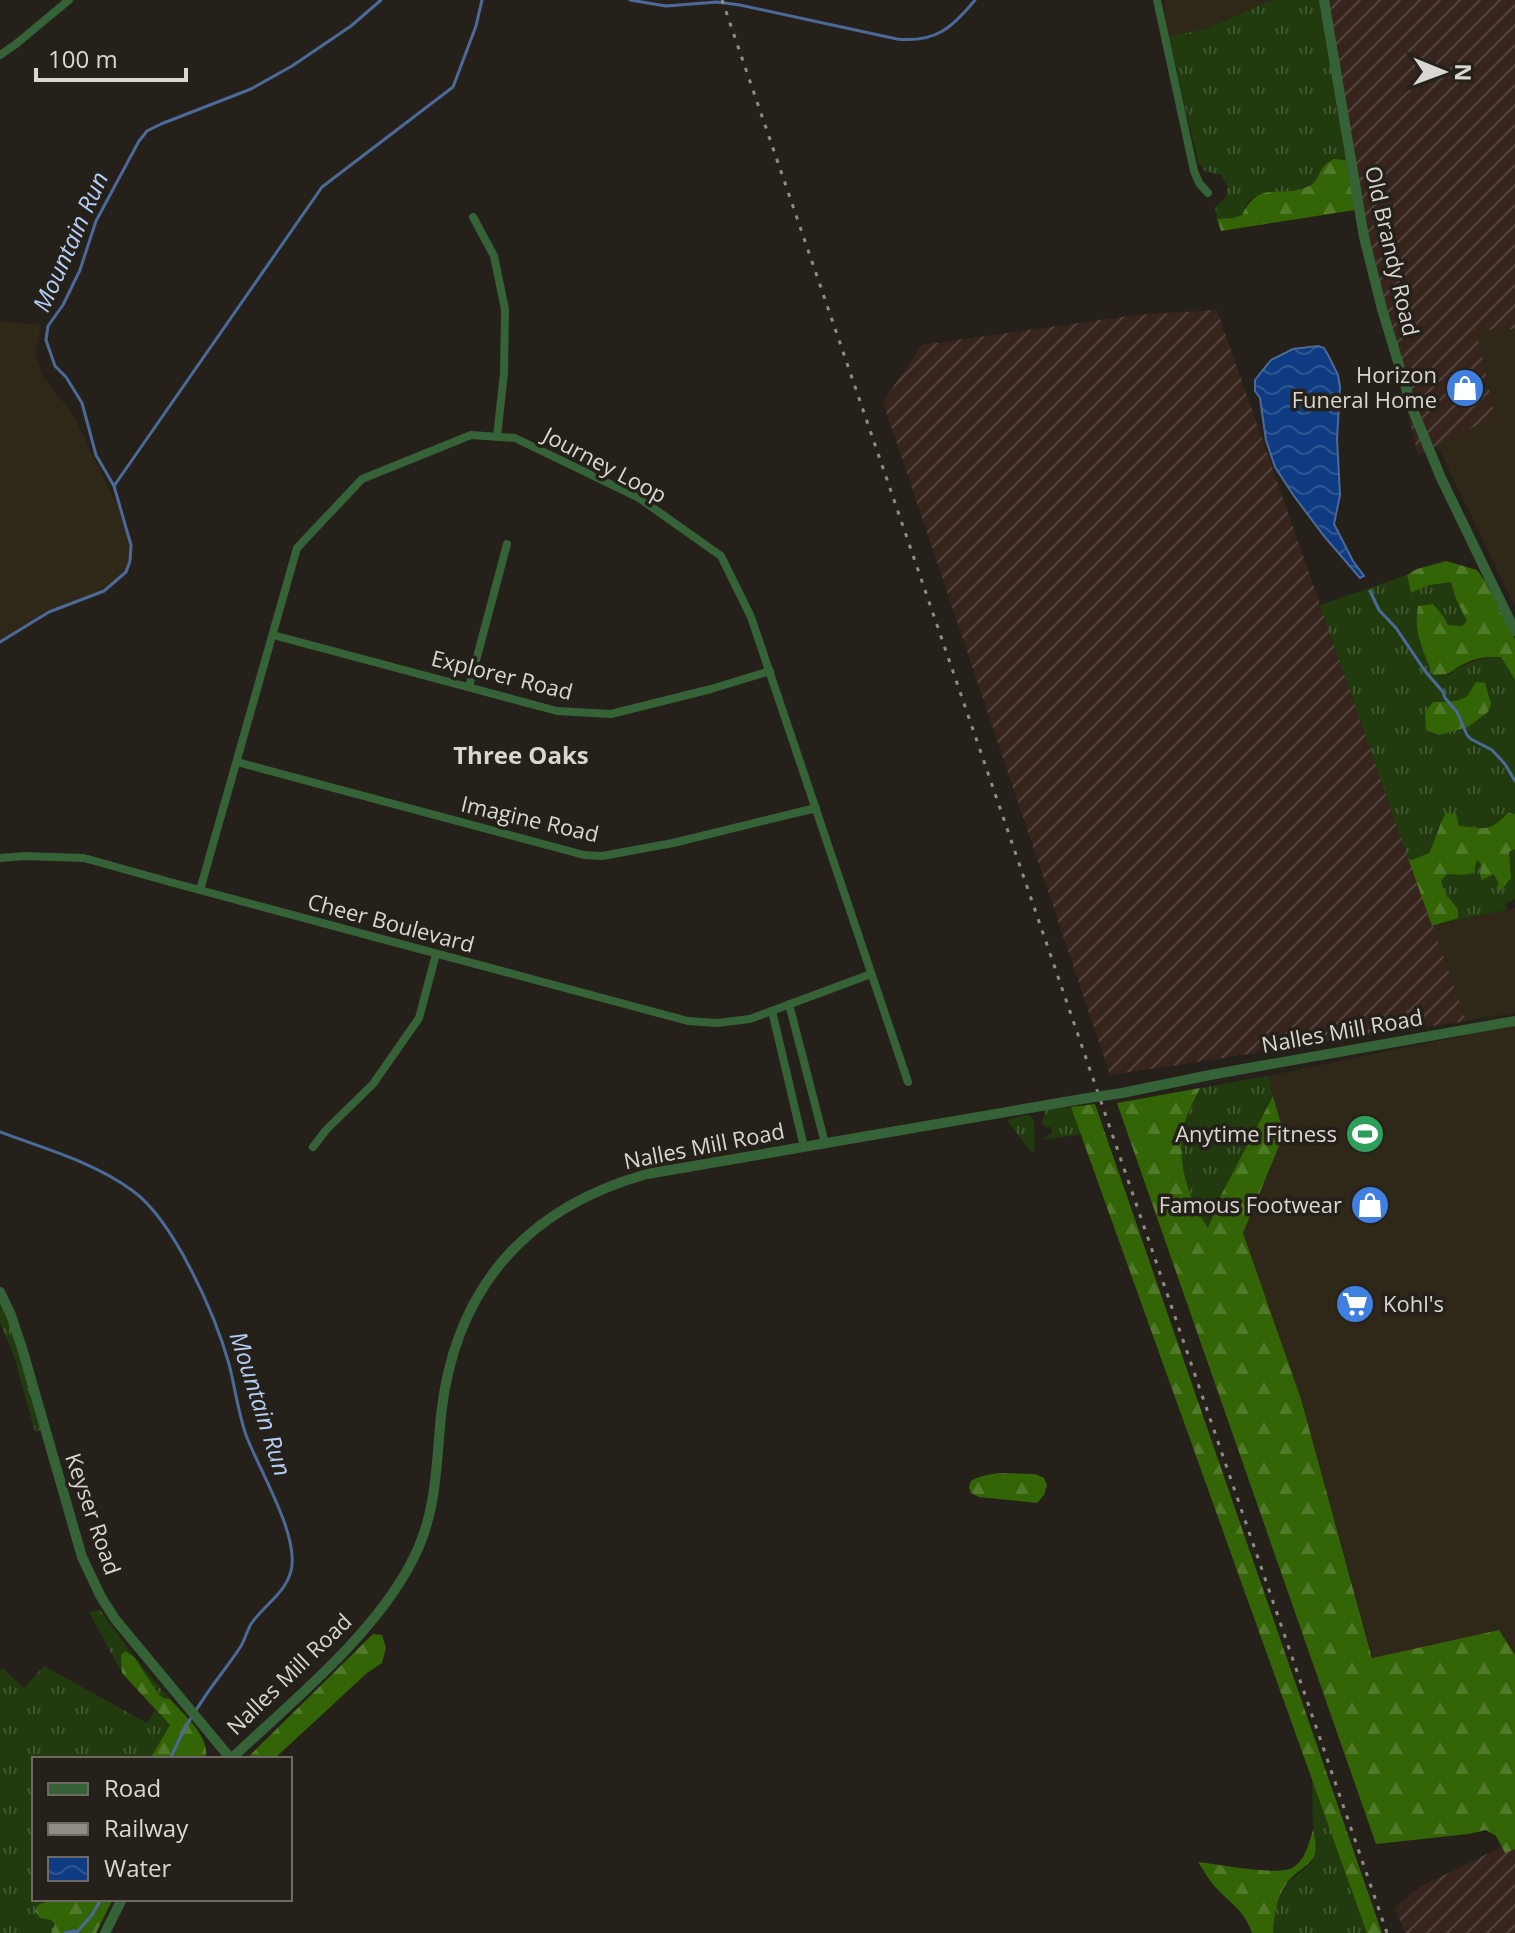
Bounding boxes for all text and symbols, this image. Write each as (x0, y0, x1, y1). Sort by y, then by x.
scale bar (36, 32, 186, 82)
north arrow (1403, 32, 1483, 112)
text: 100 m (48, 42, 118, 75)
text: N (1449, 63, 1479, 82)
street label: Old Brandy Road (1359, 163, 1427, 339)
water label: Mountain Run (24, 166, 115, 317)
place label: Horizon Funeral Home (1292, 359, 1437, 414)
shop icon: Horizon Funeral Home (1444, 367, 1486, 409)
street label: Journey Loop (537, 418, 672, 509)
street label: Explorer Road (428, 642, 576, 706)
district label: Three Oaks (453, 738, 589, 771)
street label: Imagine Road (459, 788, 602, 848)
street label: Cheer Boulevard (305, 885, 478, 959)
street label: Nalles Mill Road (1259, 1001, 1425, 1059)
sports icon: Anytime Fitness (1344, 1113, 1386, 1155)
street label: Nalles Mill Road (621, 1115, 787, 1175)
place label: Anytime Fitness (1175, 1118, 1337, 1148)
shop icon: Famous Footwear (1349, 1184, 1391, 1226)
place label: Famous Footwear (1159, 1189, 1342, 1219)
supermarket icon: Kohl's (1334, 1283, 1376, 1325)
place label: Kohl's (1383, 1288, 1444, 1318)
water label: Mountain Run (223, 1327, 300, 1480)
street label: Keyser Road (59, 1449, 129, 1579)
street label: Nalles Mill Road (219, 1606, 357, 1741)
legend (32, 1757, 292, 1901)
text: Road (104, 1771, 161, 1804)
text: Railway (104, 1811, 189, 1844)
text: Water (104, 1851, 172, 1884)

